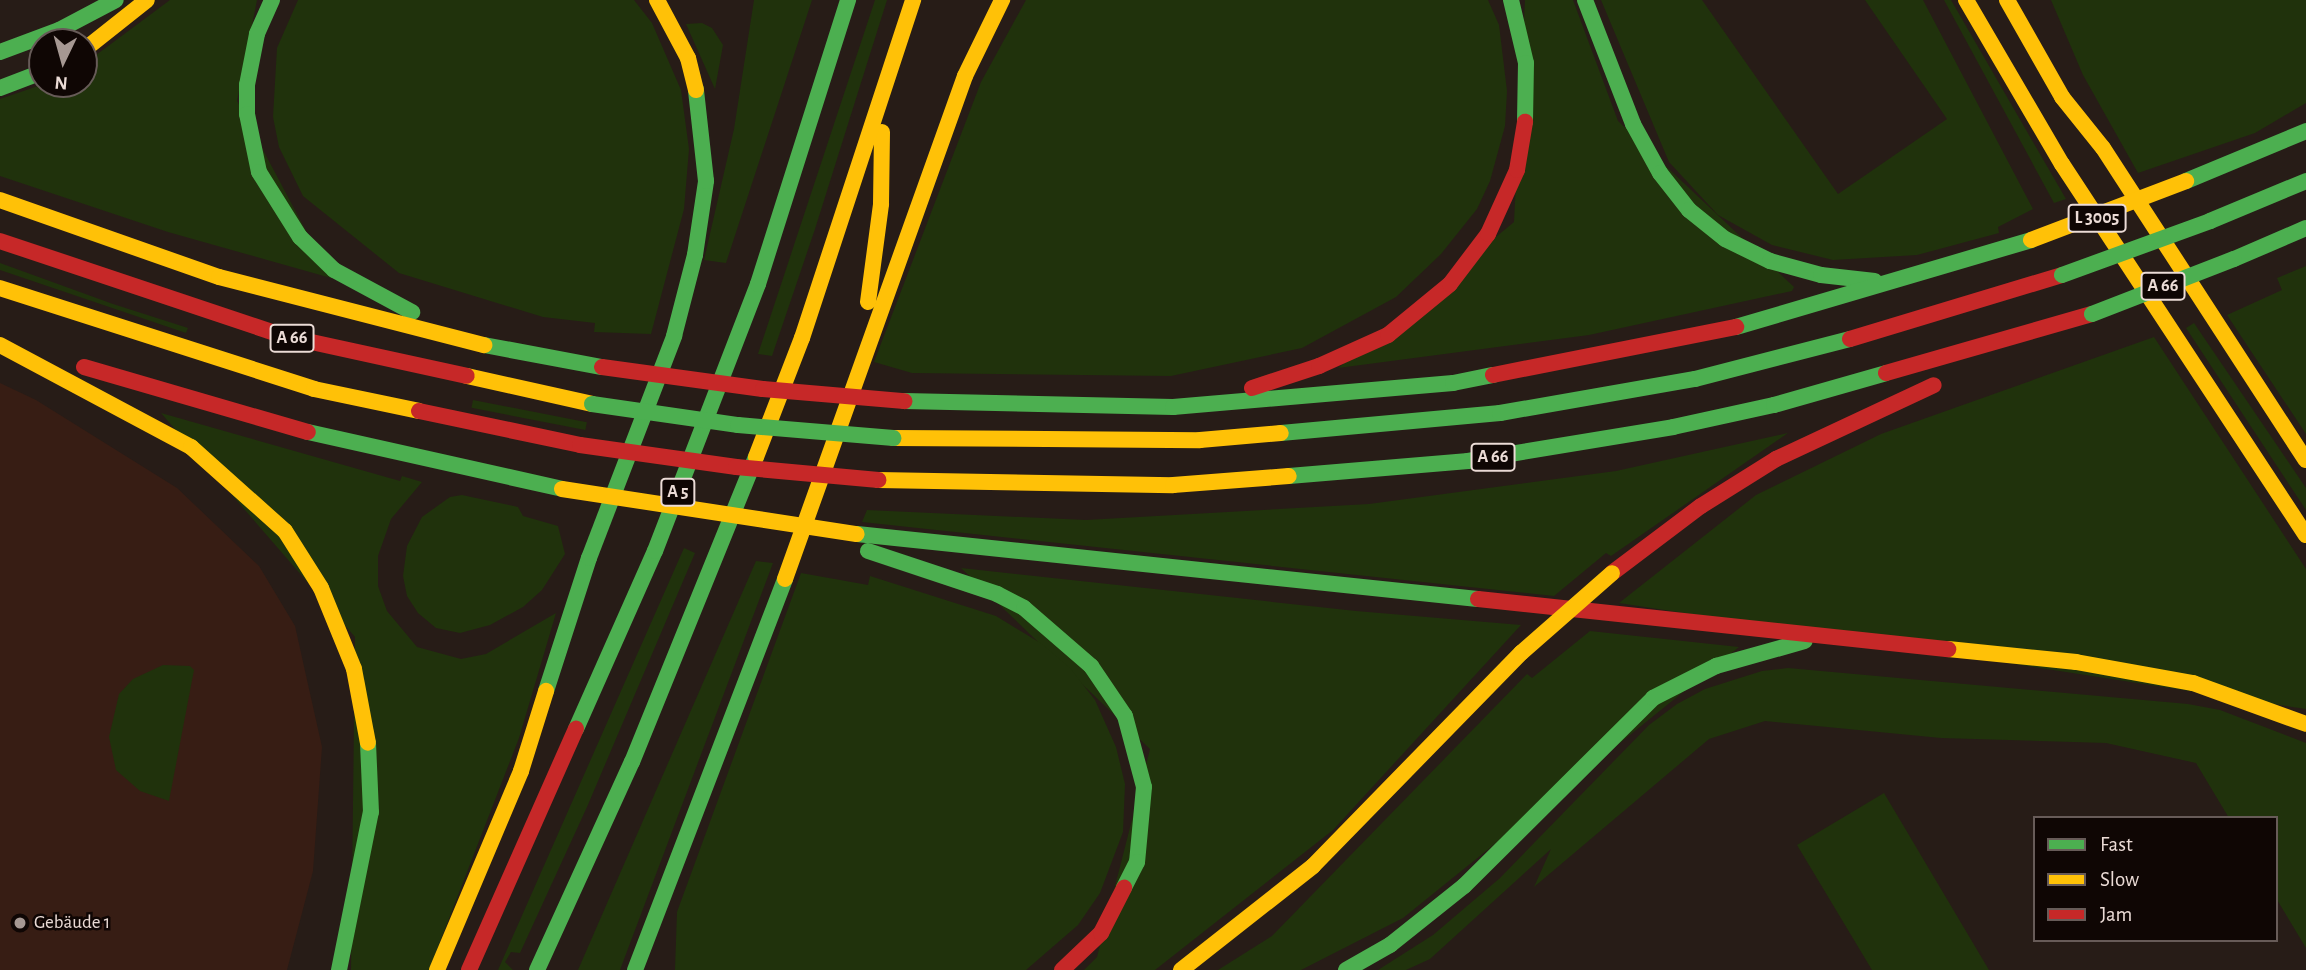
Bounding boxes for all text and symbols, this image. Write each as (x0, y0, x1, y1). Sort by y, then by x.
north arrow (28, 28, 98, 98)
text: N (54, 72, 69, 92)
road number: L 3005 (2067, 204, 2127, 232)
road number: A 66 (2140, 272, 2186, 300)
road number: A 66 (269, 324, 315, 352)
road number: A 66 (1470, 443, 1516, 472)
road number: A 5 (659, 478, 697, 506)
legend (2033, 816, 2278, 942)
text: Fast (2100, 834, 2133, 855)
text: Slow (2100, 869, 2139, 890)
text: Jam (2100, 904, 2132, 925)
place label: Gebäude 1 (34, 912, 110, 934)
marker: Gebäude 1 (12, 915, 28, 931)

